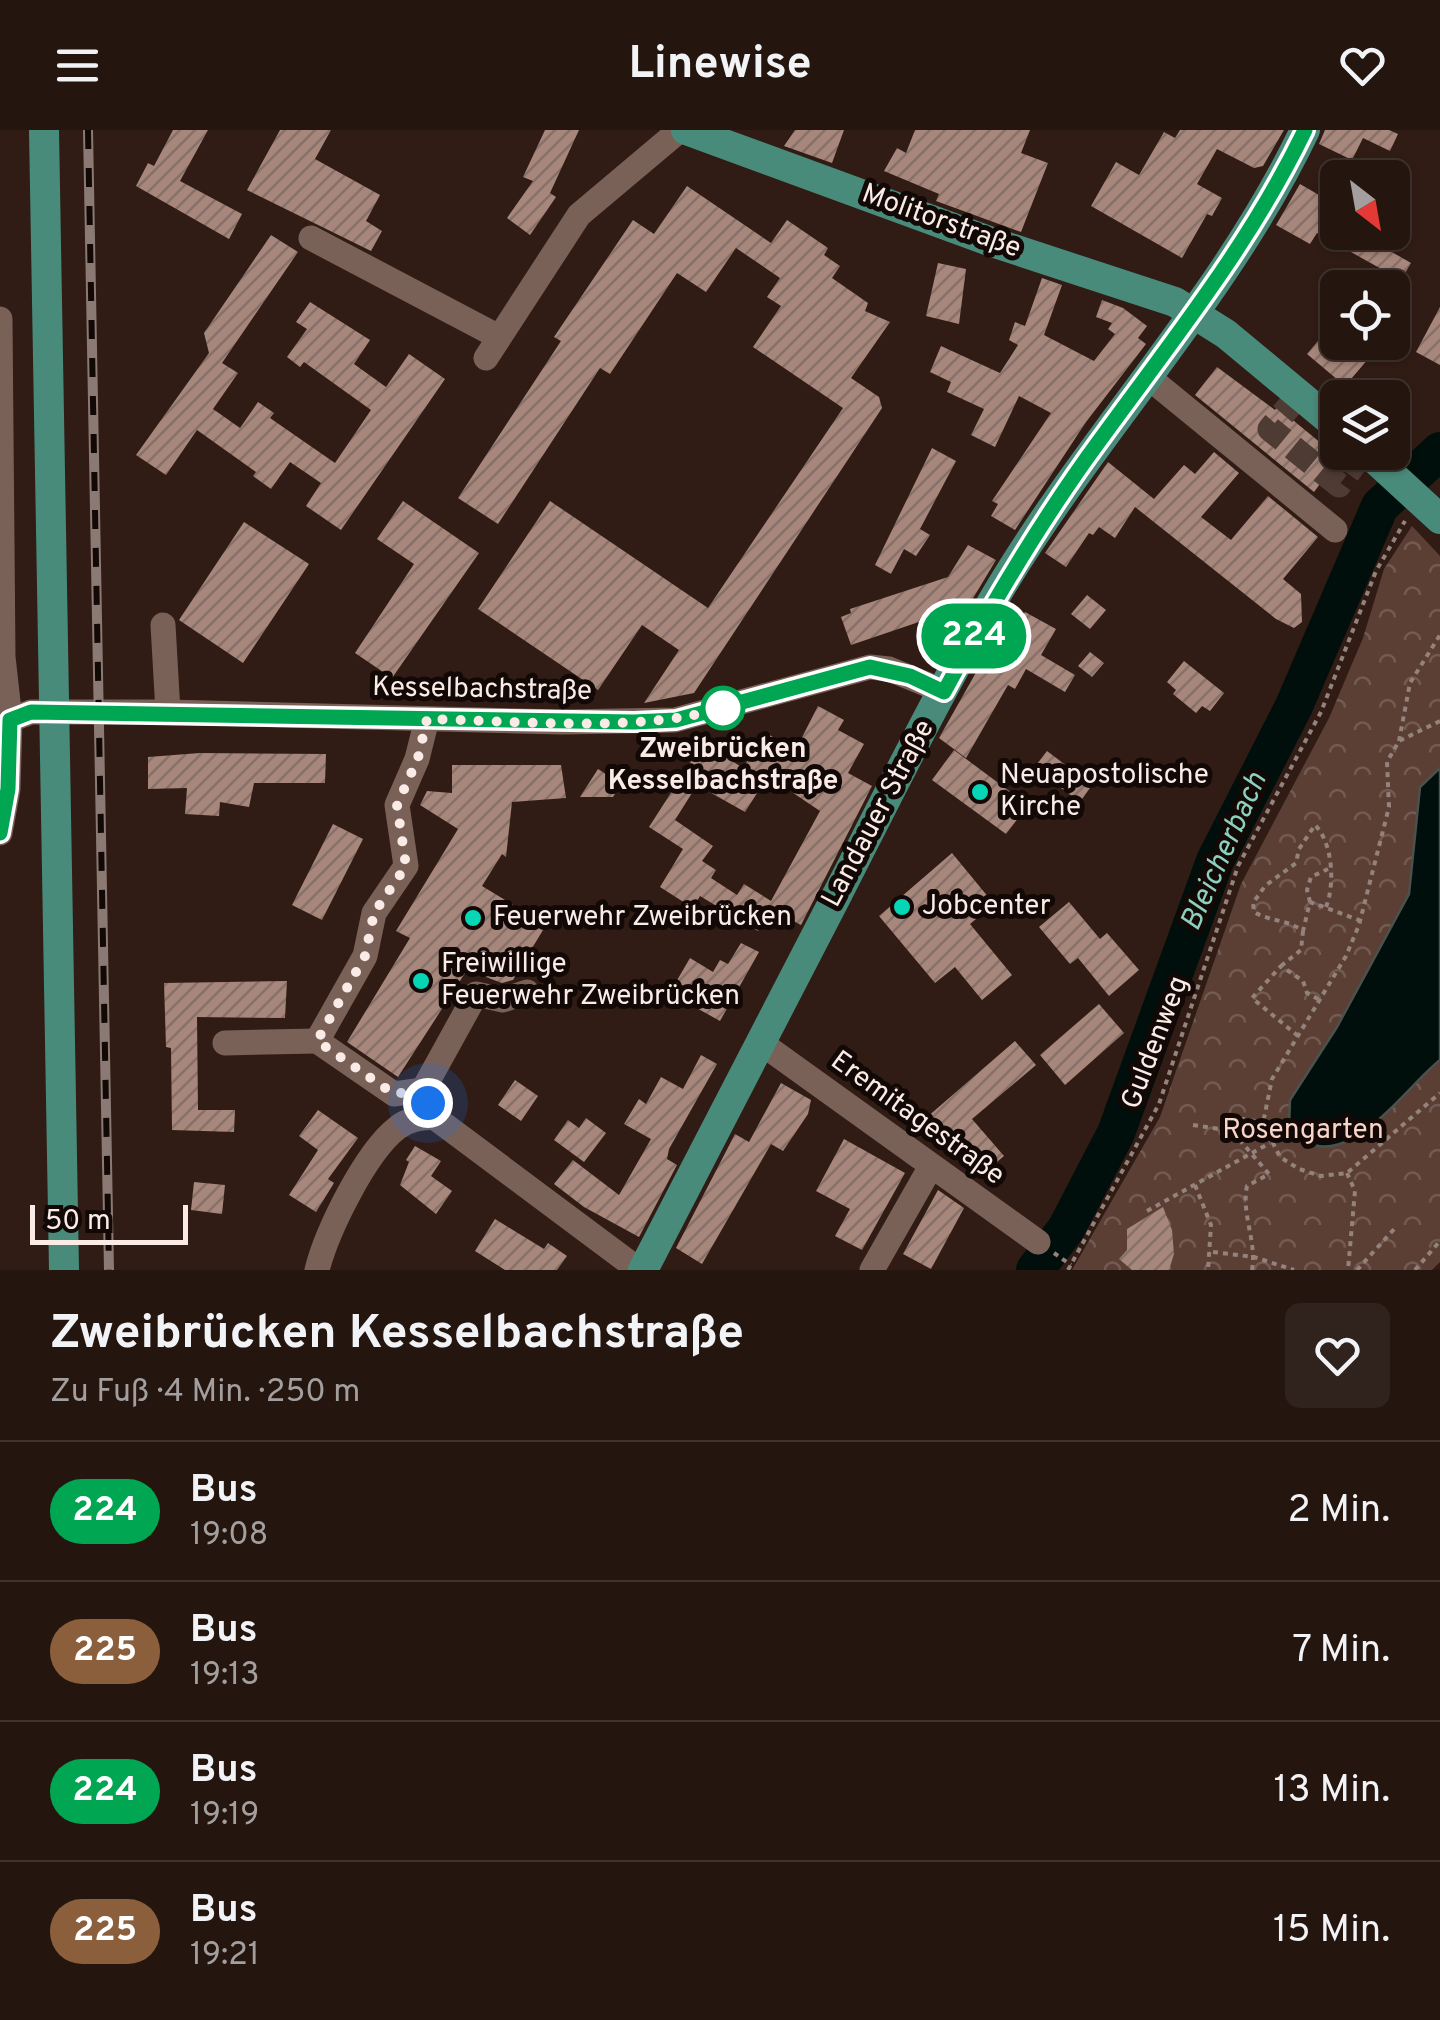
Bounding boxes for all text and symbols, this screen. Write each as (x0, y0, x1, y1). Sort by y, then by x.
text: Linewise (628, 37, 812, 94)
icon: menu (50, 38, 105, 93)
icon: heart (1335, 38, 1390, 93)
north arrow (1320, 160, 1410, 250)
map controls (1320, 160, 1410, 470)
street label: Molitorstraße (856, 177, 1026, 267)
button: locate (1320, 270, 1410, 360)
button: layers (1320, 380, 1410, 470)
line badge: 224 (916, 604, 1032, 668)
text: 224 (941, 614, 1007, 658)
street label: Kesselbachstraße (372, 670, 592, 710)
marker: Zweibrücken Kesselbachstraße (702, 687, 744, 729)
street label: Landauer Straße (814, 714, 944, 914)
place label: Zweibrücken Kesselbachstraße (608, 732, 838, 800)
place label: Neuapostolische Kirche (1000, 758, 1209, 826)
water label: Bleicherbach (1174, 767, 1276, 937)
marker: Neuapostolische Kirche (969, 781, 991, 803)
place label: Jobcenter (922, 889, 1051, 925)
marker: Jobcenter (891, 896, 913, 918)
place label: Feuerwehr Zweibrücken (493, 900, 792, 936)
marker: Feuerwehr Zweibrücken (462, 907, 484, 929)
place label: Freiwillige Feuerwehr Zweibrücken (441, 947, 740, 1015)
marker: Freiwillige Feuerwehr Zweibrücken (410, 970, 432, 992)
street label: Guldenweg (1114, 971, 1198, 1115)
street label: Eremitagestraße (823, 1044, 1011, 1194)
your location (403, 1078, 453, 1128)
park label: Rosengarten (1222, 1113, 1384, 1149)
scale bar (30, 1200, 188, 1244)
text: 50 m (45, 1204, 111, 1240)
button: heart (1285, 1303, 1390, 1408)
text: Zweibrücken Kesselbachstraße (50, 1305, 744, 1365)
text: Zu Fuß · 4 Min. · 250 m (50, 1373, 360, 1413)
text: Bus (190, 1467, 257, 1516)
text: 2 Min. (1287, 1487, 1390, 1536)
text: 224 (72, 1489, 138, 1533)
text: 19:08 (190, 1516, 268, 1556)
text: Bus (190, 1607, 257, 1656)
text: 7 Min. (1292, 1627, 1390, 1676)
text: 225 (73, 1629, 137, 1673)
text: 19:13 (190, 1656, 259, 1696)
text: Bus (190, 1747, 257, 1796)
text: 13 Min. (1274, 1767, 1390, 1816)
text: 224 (72, 1769, 138, 1813)
text: 19:19 (190, 1796, 259, 1836)
text: Bus (190, 1887, 257, 1936)
text: 15 Min. (1273, 1907, 1390, 1956)
text: 225 (73, 1909, 137, 1953)
text: 19:21 (190, 1936, 260, 1976)

